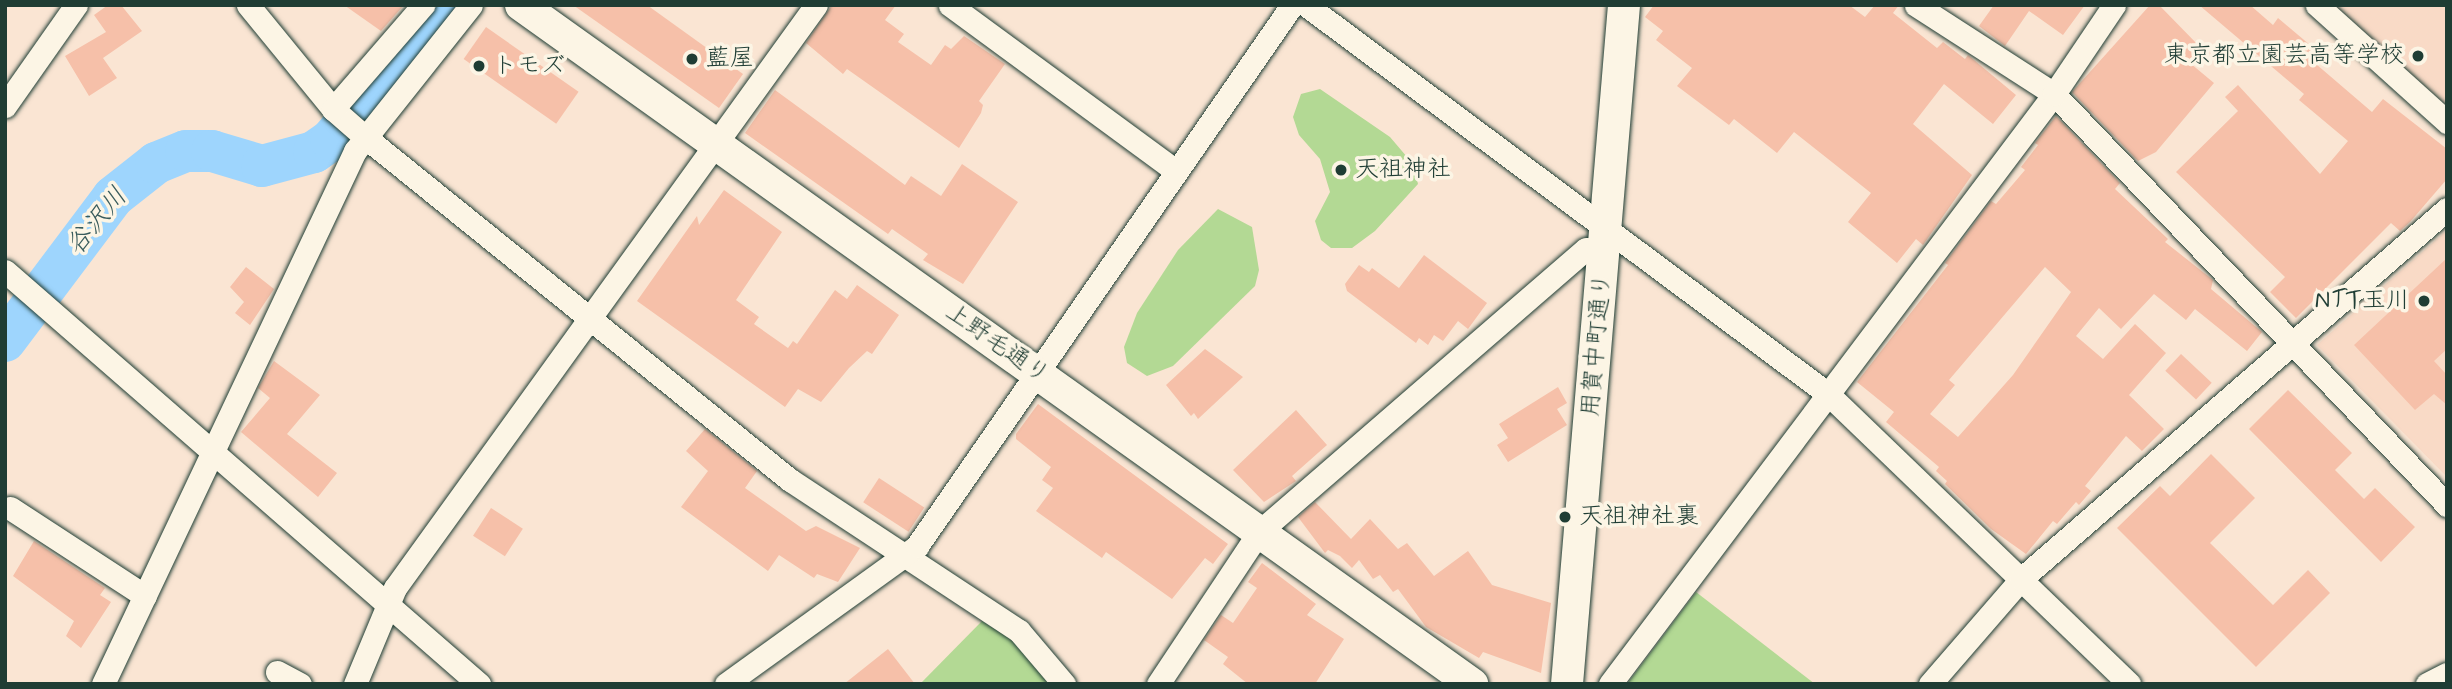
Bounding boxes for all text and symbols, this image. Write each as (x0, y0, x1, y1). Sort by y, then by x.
place label: 東京都立園芸高等学校 (2164, 42, 2404, 70)
place label: 藍屋 (706, 45, 754, 73)
marker: 東京都立園芸高等学校 (2410, 48, 2426, 64)
marker: 藍屋 (684, 51, 700, 67)
place label: トモズ (493, 52, 565, 80)
marker: トモズ (471, 58, 487, 74)
place label: 天祖神社 (1355, 156, 1451, 184)
marker: 天祖神社 (1333, 162, 1349, 178)
water label: 谷沢川 (61, 182, 135, 262)
street label: 用賀中町通り (1576, 272, 1618, 418)
place label: NTT玉川 (2314, 287, 2410, 315)
marker: NTT玉川 (2416, 293, 2432, 309)
street label: 上野毛通り (940, 298, 1054, 390)
place label: 天祖神社裏 (1579, 503, 1699, 531)
marker: 天祖神社裏 (1557, 509, 1573, 525)

